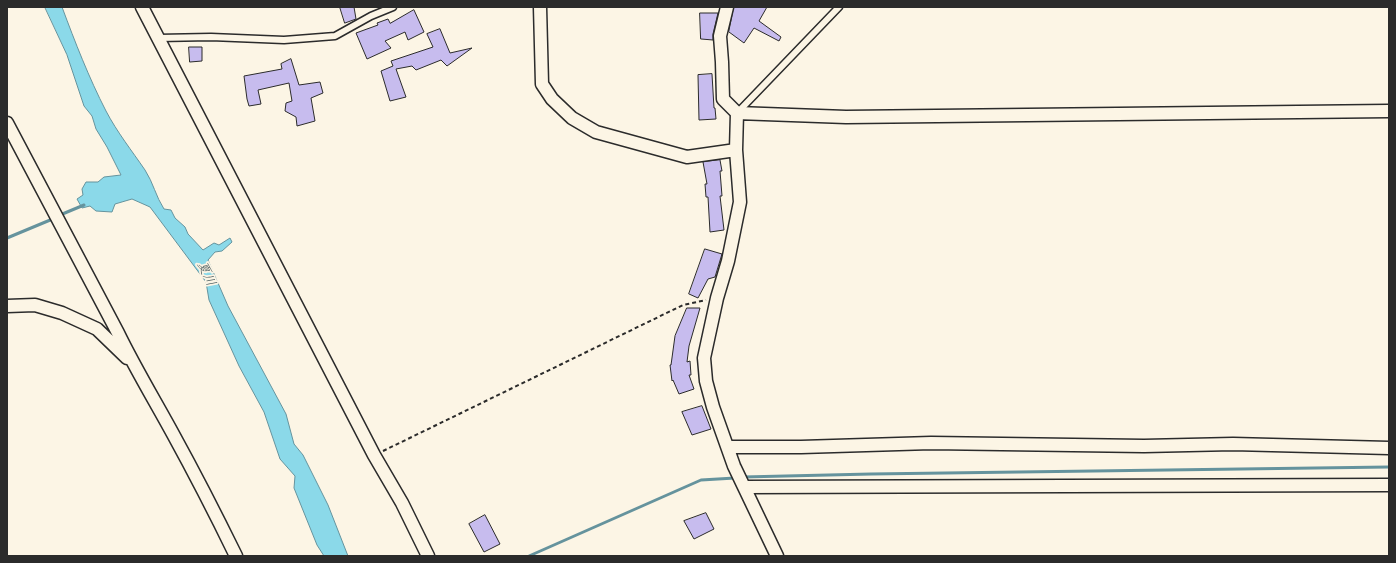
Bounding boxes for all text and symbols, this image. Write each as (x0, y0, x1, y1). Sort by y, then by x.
water label: 夏川 (193, 259, 219, 289)

